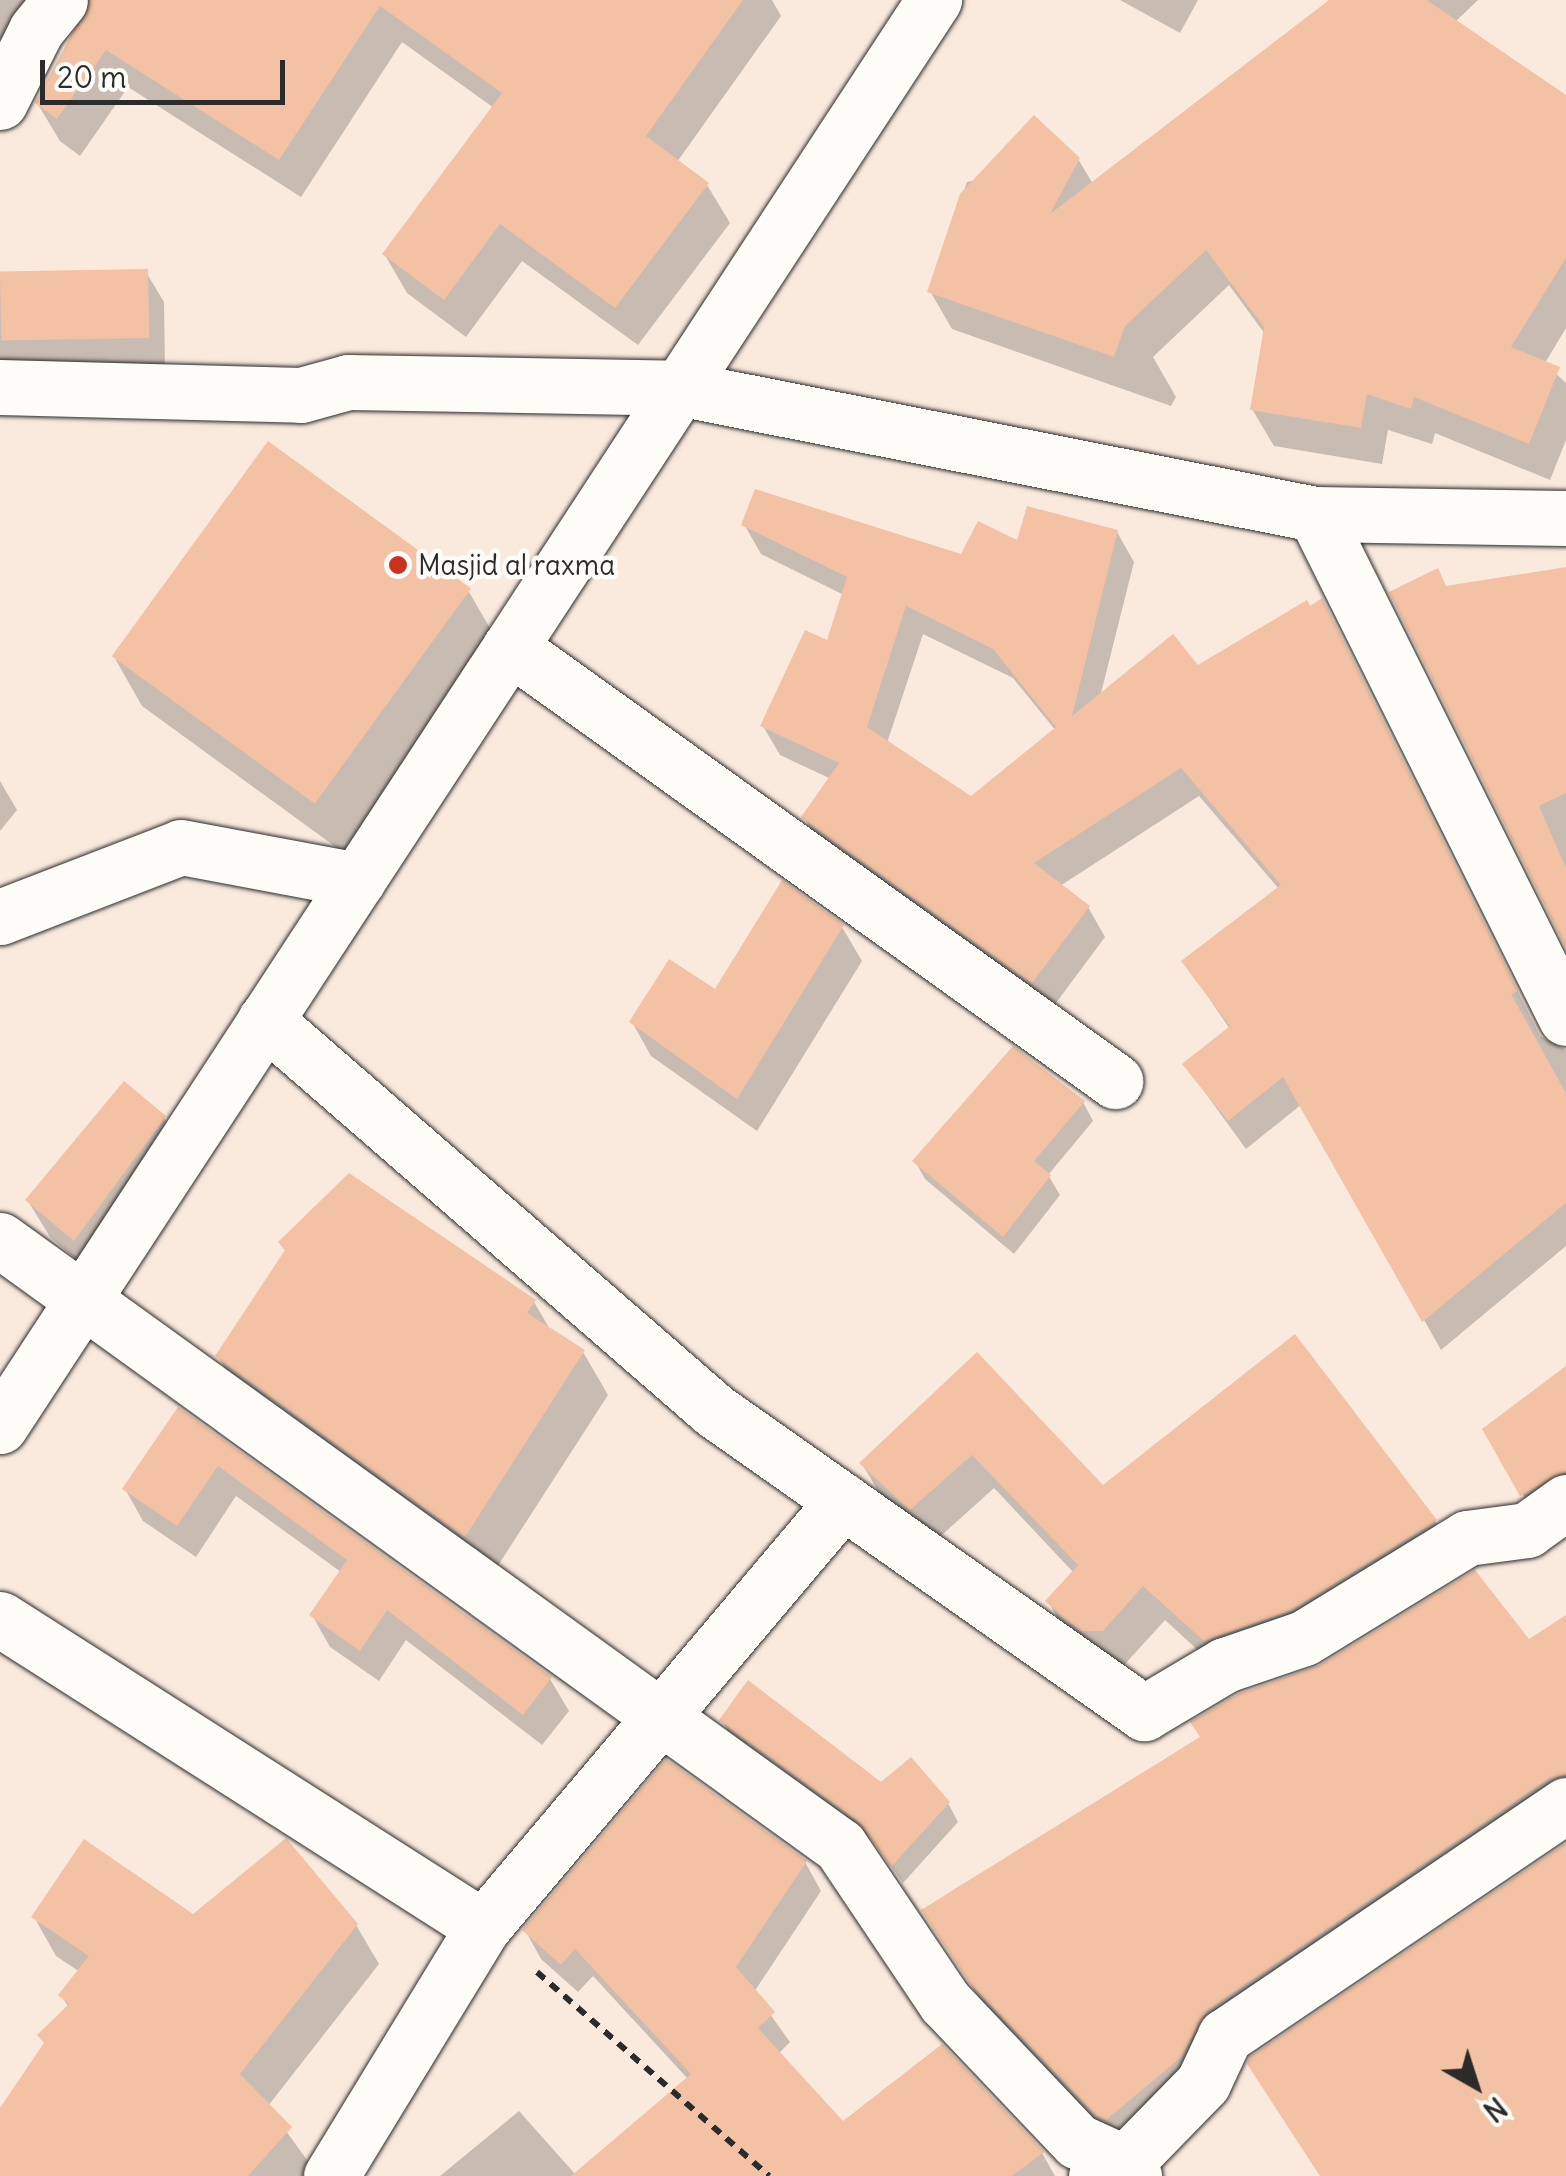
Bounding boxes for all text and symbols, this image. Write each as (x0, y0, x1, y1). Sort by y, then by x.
scale bar (45, 40, 290, 102)
text: 20 m (57, 58, 127, 96)
place label: Masjid al raxma (418, 548, 615, 582)
marker: Masjid al raxma (387, 554, 409, 576)
north arrow (1426, 2036, 1526, 2136)
text: N (1476, 2089, 1514, 2129)

